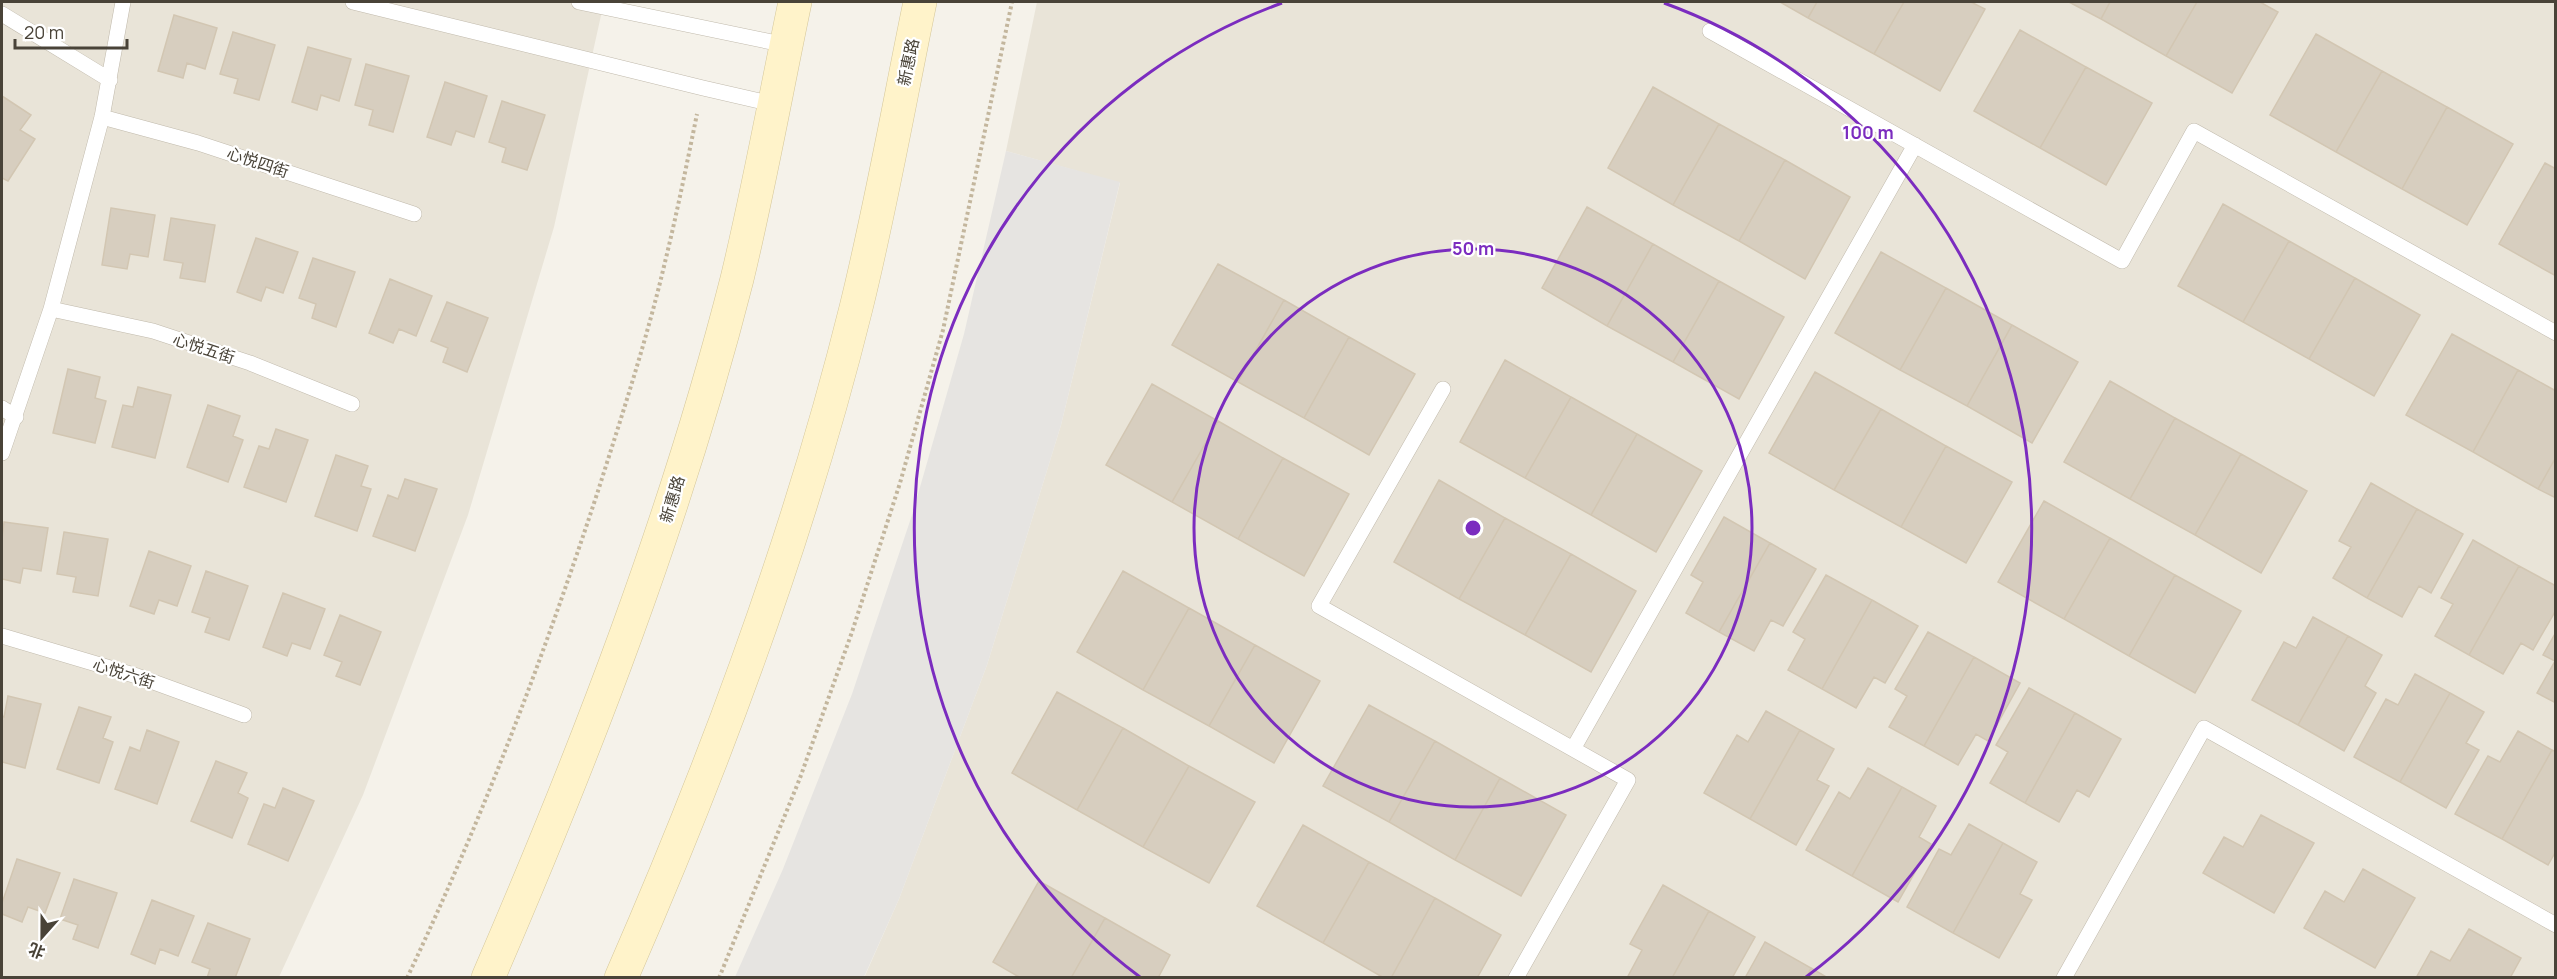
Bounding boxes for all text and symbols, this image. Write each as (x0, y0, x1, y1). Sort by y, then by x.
scale bar (15, 12, 128, 50)
text: 20 m (24, 20, 64, 44)
street label: 新惠路 (892, 36, 924, 88)
text: 100 m (1842, 120, 1894, 144)
street label: 心悦四街 (224, 142, 292, 182)
text: 50 m (1452, 236, 1494, 260)
street label: 心悦五街 (170, 328, 238, 368)
street label: 新惠路 (654, 473, 690, 525)
centre of rings (1463, 518, 1483, 538)
street label: 心悦六街 (90, 653, 158, 693)
north arrow (12, 907, 72, 967)
text: 北 (25, 938, 48, 964)

